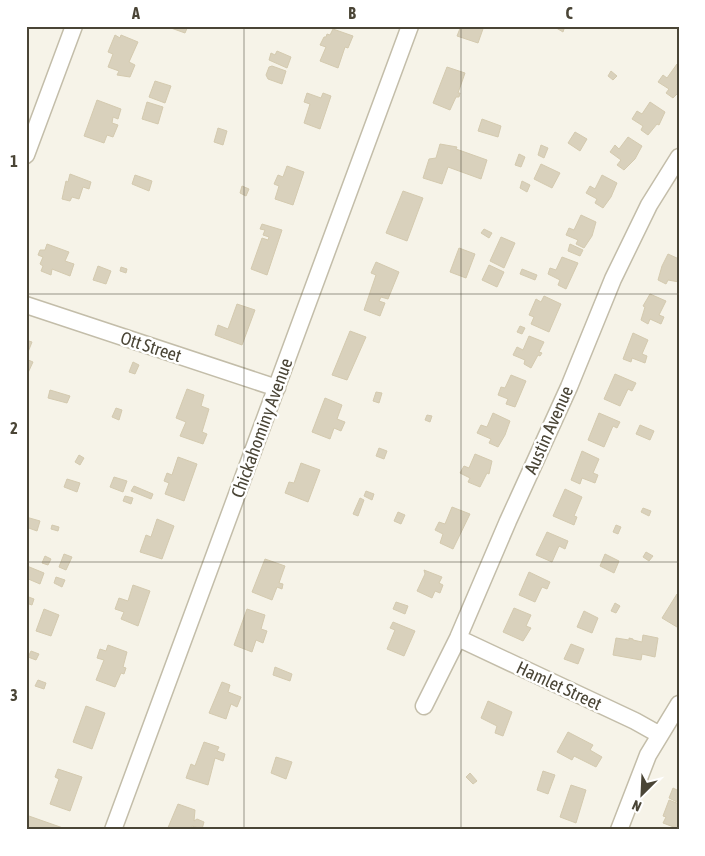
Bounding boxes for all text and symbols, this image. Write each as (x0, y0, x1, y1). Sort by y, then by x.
text: A (131, 4, 140, 22)
text: B (348, 4, 356, 22)
text: C (565, 4, 573, 22)
text: 1 (10, 152, 18, 170)
street label: Ott Street (118, 327, 184, 366)
street label: Chickahominy Avenue (227, 355, 296, 500)
street label: Austin Avenue (520, 382, 577, 477)
text: 2 (10, 419, 18, 437)
street label: Hamlet Street (513, 657, 605, 714)
text: 3 (10, 686, 18, 704)
north arrow (618, 768, 668, 818)
text: N (630, 797, 644, 815)

